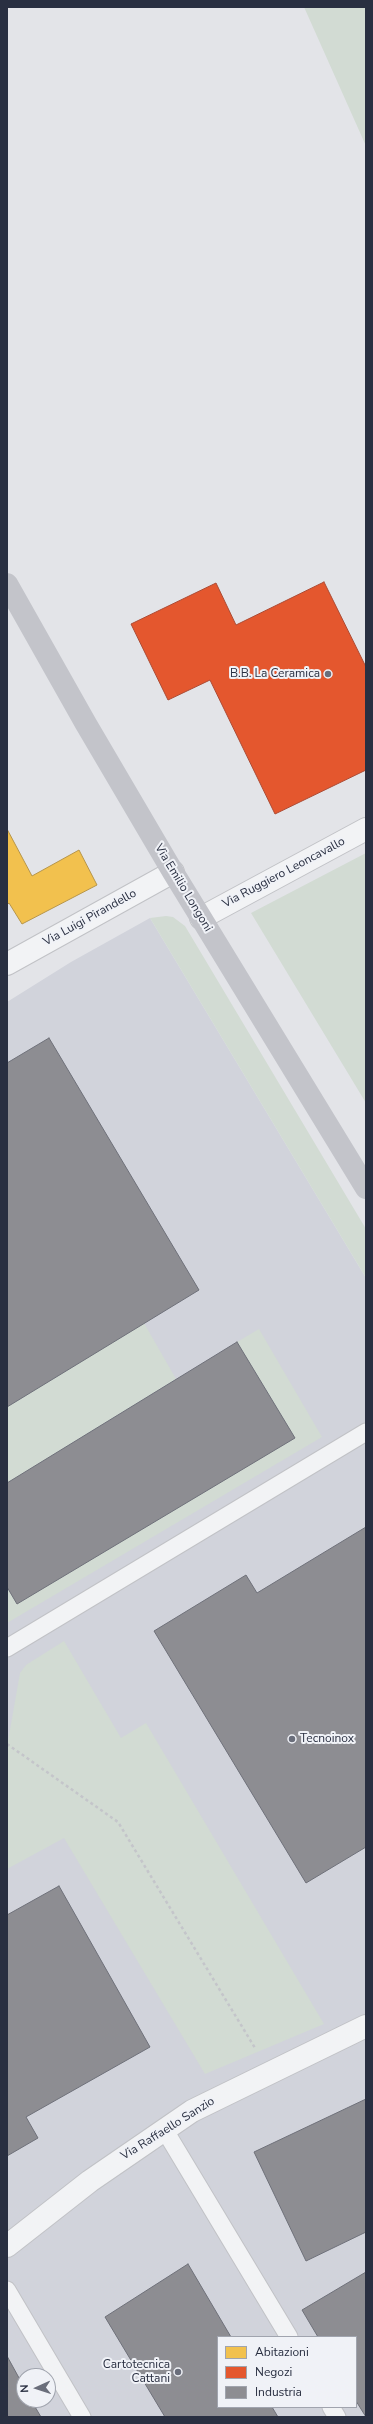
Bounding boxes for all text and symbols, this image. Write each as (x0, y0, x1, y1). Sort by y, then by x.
place label: B.B. La Ceramica (230, 667, 320, 681)
marker: B.B. La Ceramica (323, 669, 333, 679)
street label: Via Ruggiero Leoncavallo (220, 835, 348, 911)
street label: Via Emilio Longoni (151, 841, 215, 935)
street label: Via Luigi Pirandello (41, 886, 139, 950)
place label: Tecnoinox (300, 1732, 354, 1746)
marker: Tecnoinox (287, 1734, 297, 1744)
street label: Via Raffaello Sanzio (119, 2094, 217, 2164)
legend (217, 2336, 357, 2408)
text: Abitazioni (255, 2344, 309, 2360)
place label: Cartotecnica Cattani (103, 2358, 170, 2386)
text: Negozi (255, 2364, 292, 2380)
marker: Cartotecnica Cattani (173, 2367, 183, 2377)
north arrow (16, 2368, 56, 2408)
text: N (17, 2384, 32, 2393)
text: Industria (255, 2384, 302, 2400)

